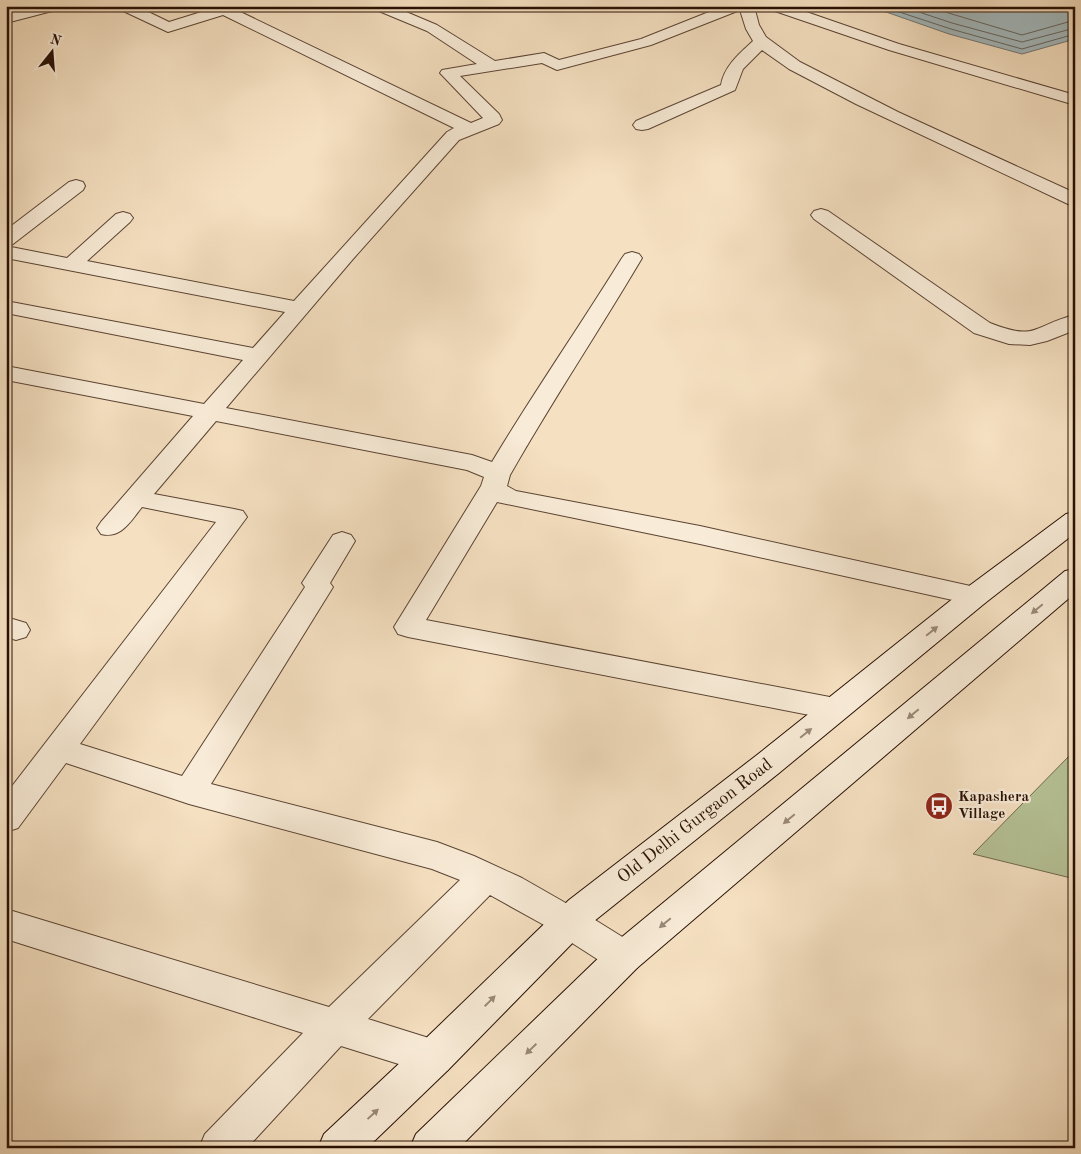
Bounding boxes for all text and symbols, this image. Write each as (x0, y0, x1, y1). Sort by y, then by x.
north arrow (28, 28, 78, 78)
text: N (48, 32, 63, 49)
one-way arrow (1031, 604, 1044, 615)
one-way arrow (925, 625, 938, 636)
one-way arrow (907, 708, 919, 719)
one-way arrow (799, 728, 812, 739)
street label: Old Delhi Gurgaon Road (614, 755, 776, 887)
place label: Kapashera Village (958, 790, 1029, 822)
bus stop icon: Kapashera Village (924, 791, 954, 821)
one-way arrow (783, 813, 796, 824)
one-way arrow (658, 918, 671, 929)
one-way arrow (484, 995, 496, 1007)
one-way arrow (525, 1042, 537, 1054)
one-way arrow (367, 1108, 379, 1120)

